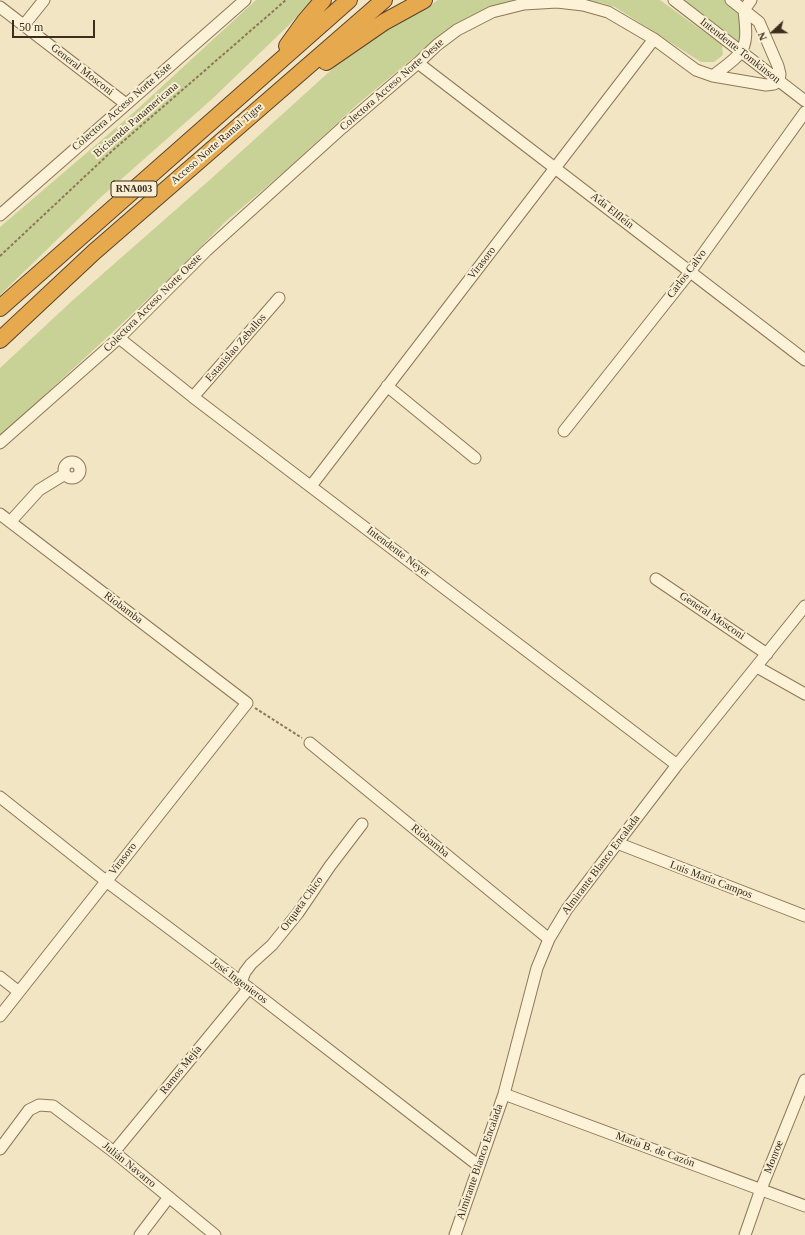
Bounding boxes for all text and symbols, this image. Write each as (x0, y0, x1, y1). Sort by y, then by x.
scale bar (14, 12, 97, 38)
north arrow (753, 12, 793, 52)
street label: Intendente Tomkinson (697, 15, 783, 87)
text: 50 m (19, 20, 43, 34)
text: N (755, 31, 769, 42)
street label: Colectora Acceso Norte Oeste (337, 36, 447, 134)
street label: General Mosconi (48, 41, 116, 99)
street label: Colectora Acceso Norte Este (70, 60, 174, 154)
street label: Bicisenda Panamericana (91, 80, 181, 160)
street label: Acceso Norte Ramal Tigre (168, 100, 266, 188)
road number: RNA003 (111, 181, 157, 197)
street label: Ada Elflein (588, 190, 636, 232)
street label: Virasoro (465, 244, 499, 282)
street label: Carlos Calvo (664, 247, 710, 301)
street label: Colectora Acceso Norte Oeste (101, 251, 205, 355)
street label: Estanislao Zeballos (203, 311, 269, 385)
street label: Intendente Neyer (364, 524, 432, 580)
street label: Riobamba (101, 589, 145, 627)
street label: General Mosconi (677, 589, 747, 643)
street label: Almirante Blanco Encalada (559, 812, 643, 918)
street label: Riobamba (408, 822, 452, 860)
street label: Virasoro (106, 840, 140, 878)
street label: Luis María Campos (668, 858, 754, 902)
street label: Orqueta Chico (278, 874, 326, 934)
street label: José Ingenieros (208, 955, 270, 1007)
street label: Ramos Mejía (157, 1043, 205, 1097)
street label: Almirante Blanco Encalada (454, 1102, 506, 1222)
street label: María B. de Cazón (614, 1130, 696, 1170)
street label: Monroe (761, 1138, 787, 1176)
street label: Julián Navarro (100, 1139, 158, 1191)

